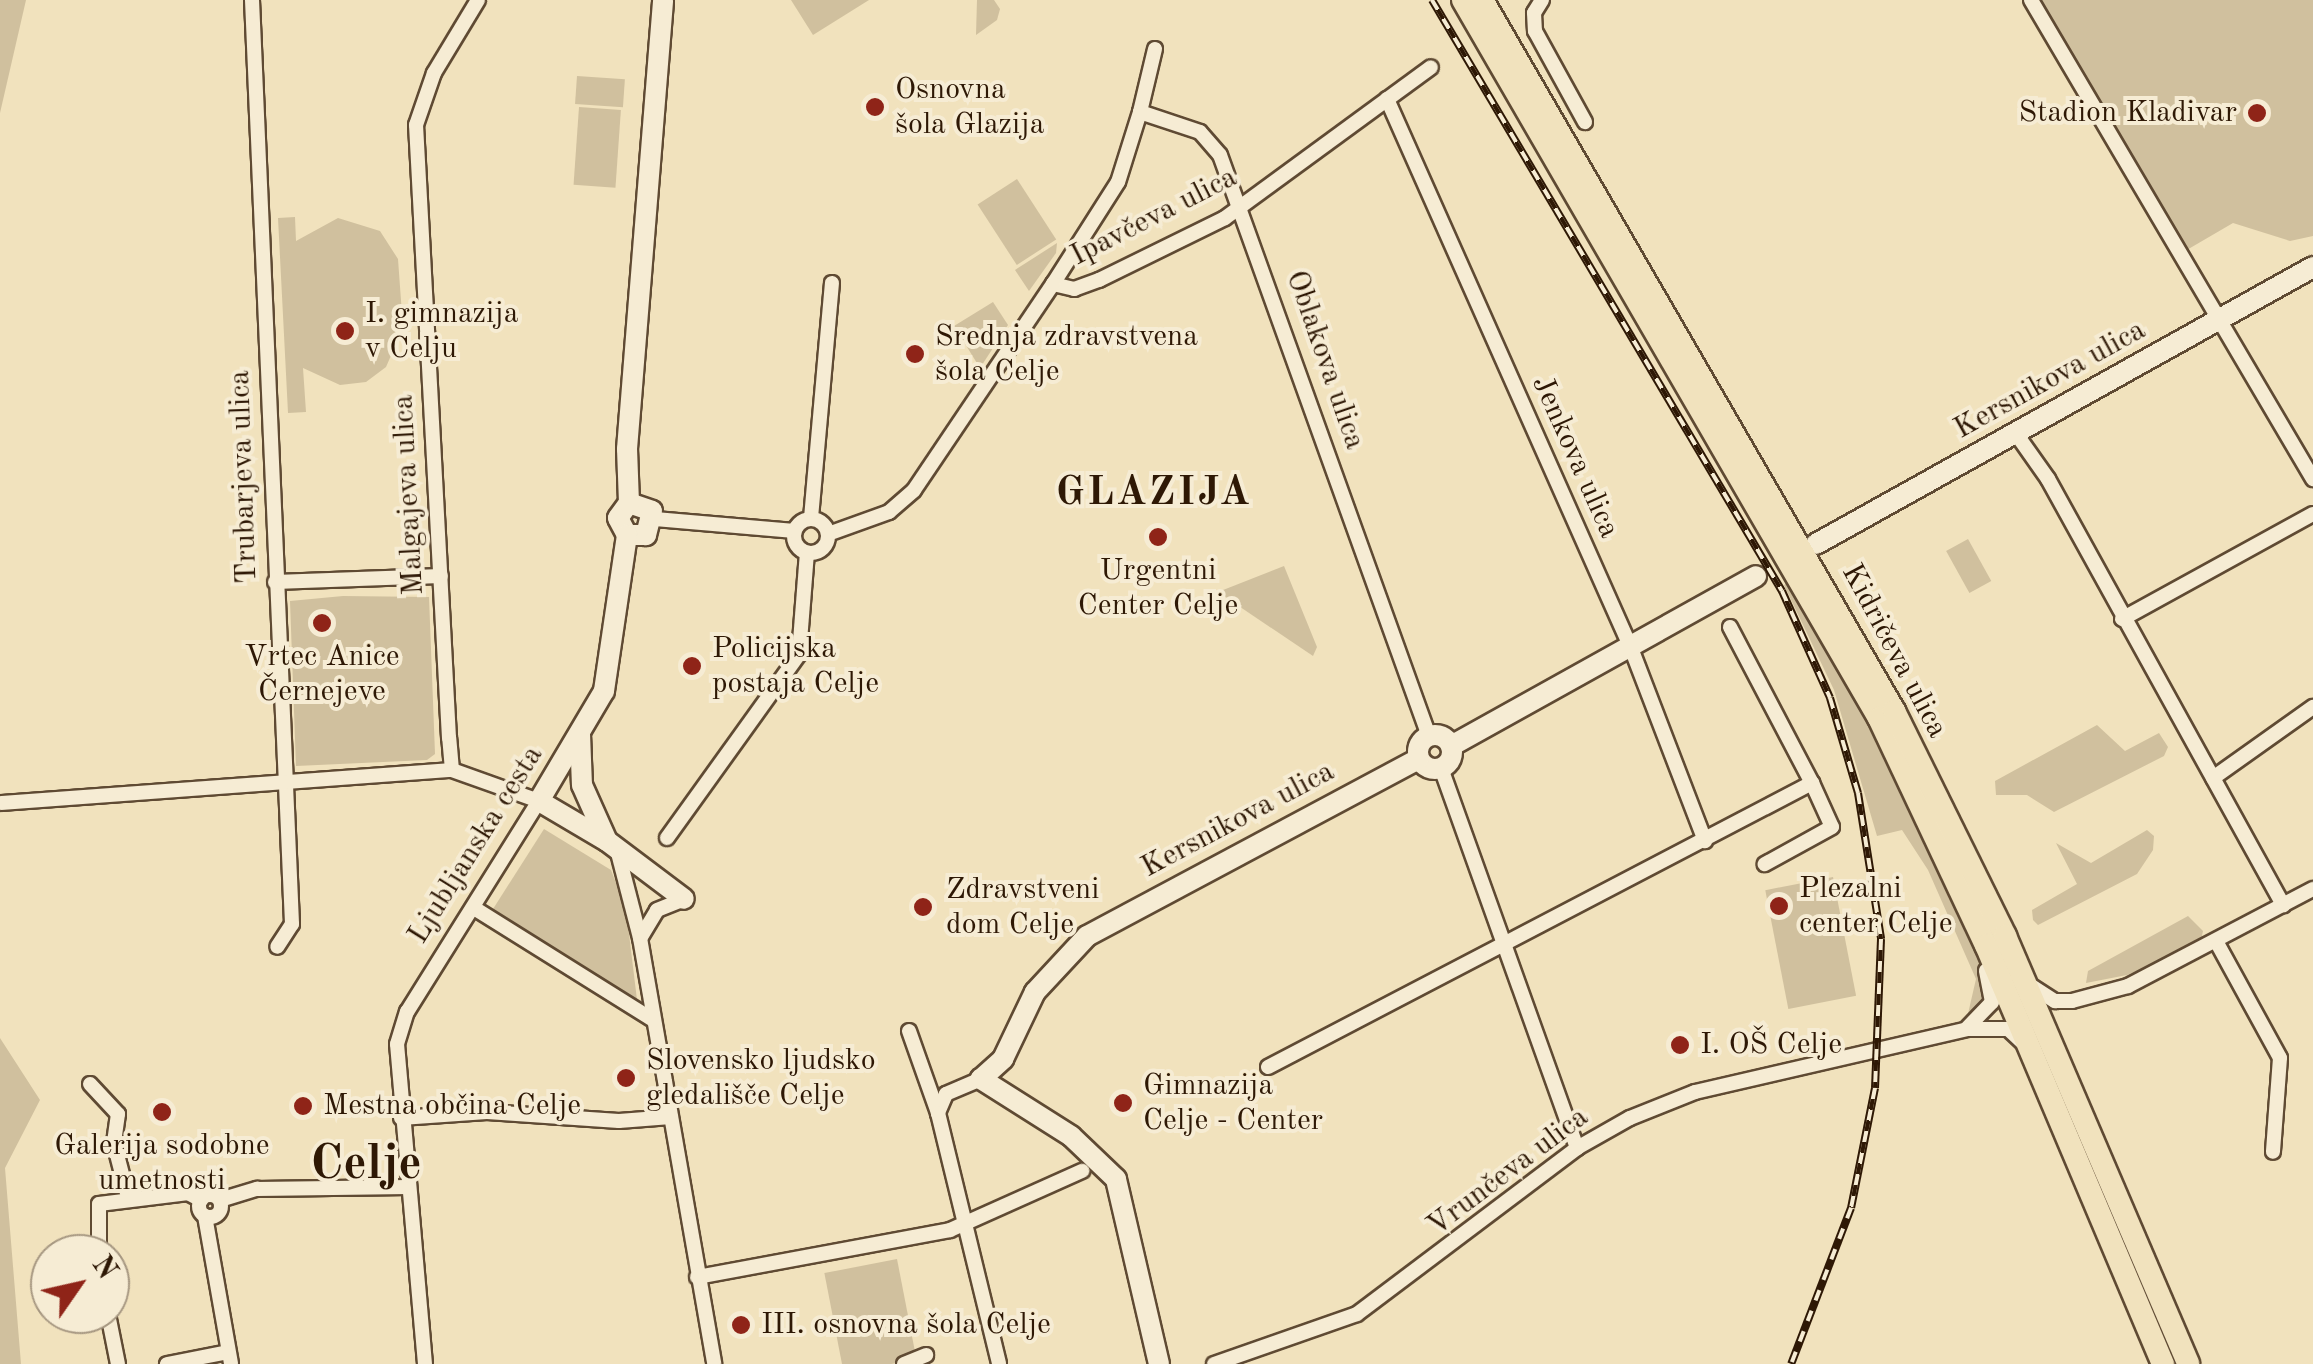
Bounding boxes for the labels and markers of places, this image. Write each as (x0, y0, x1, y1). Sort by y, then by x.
place label: Osnovna šola Glazija (895, 72, 1044, 142)
place label: Stadion Kladivar (2018, 95, 2237, 131)
marker: Osnovna šola Glazija (864, 96, 886, 118)
marker: Stadion Kladivar (2246, 102, 2268, 124)
place label: I. gimnazija v Celju (365, 296, 518, 366)
place label: Srednja zdravstvena šola Celje (935, 319, 1198, 390)
marker: I. gimnazija v Celju (334, 320, 356, 342)
marker: Srednja zdravstvena šola Celje (904, 343, 926, 365)
marker: Urgentni Center Celje (1147, 526, 1169, 548)
place label: Urgentni Center Celje (1078, 553, 1238, 624)
marker: Vrtec Anice Černejeve (311, 612, 333, 634)
place label: Policijska postaja Celje (712, 631, 879, 702)
place label: Vrtec Anice Černejeve (244, 639, 400, 710)
marker: Policijska postaja Celje (681, 655, 703, 677)
place label: Plezalni center Celje (1799, 871, 1952, 942)
place label: Zdravstveni dom Celje (946, 872, 1099, 942)
marker: Zdravstveni dom Celje (910, 894, 936, 920)
marker: Plezalni center Celje (1768, 895, 1790, 917)
place label: I. OŠ Celje (1700, 1027, 1842, 1063)
marker: I. OŠ Celje (1669, 1034, 1691, 1056)
place label: Slovensko ljudsko gledališče Celje (646, 1043, 876, 1114)
marker: Slovensko ljudsko gledališče Celje (615, 1067, 637, 1089)
place label: Gimnazija Celje - Center (1143, 1068, 1323, 1138)
place label: Mestna občina Celje (323, 1088, 581, 1124)
marker: Gimnazija Celje - Center (1112, 1092, 1134, 1114)
marker: Mestna občina Celje (292, 1095, 314, 1117)
marker: Galerija sodobne umetnosti (151, 1101, 173, 1123)
place label: Galerija sodobne umetnosti (54, 1128, 270, 1198)
place label: III. osnovna šola Celje (761, 1307, 1051, 1343)
marker: III. osnovna šola Celje (730, 1314, 752, 1336)

